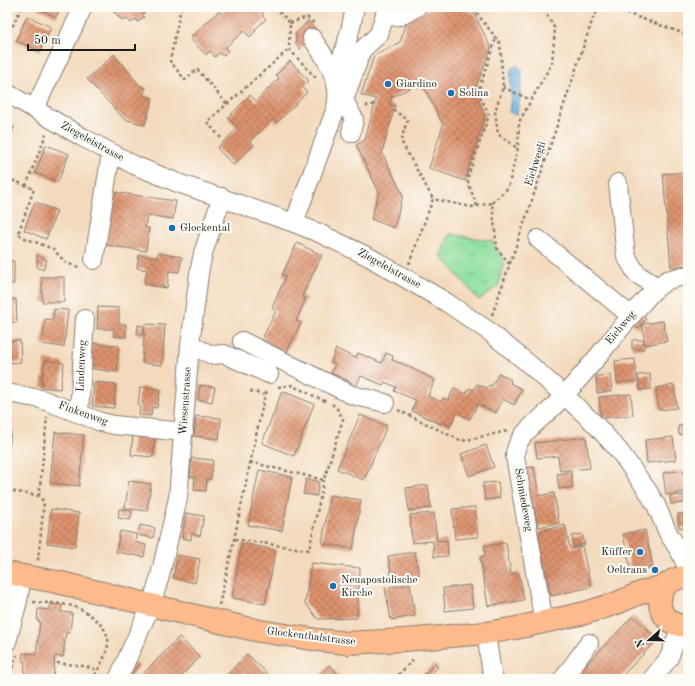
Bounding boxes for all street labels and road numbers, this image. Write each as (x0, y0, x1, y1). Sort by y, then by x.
street label: Ziegeleistrasse (59, 120, 125, 164)
street label: Eichwegli (524, 140, 548, 188)
street label: Ziegeleistrasse (356, 247, 422, 291)
street label: Eichweg (604, 309, 638, 347)
street label: Lindenweg (75, 340, 89, 392)
street label: Wiesenstrasse (178, 367, 194, 435)
street label: Finkenweg (57, 400, 109, 428)
street label: Schmiedeweg (512, 467, 534, 533)
street label: Glockenthalstrasse (266, 626, 356, 648)

